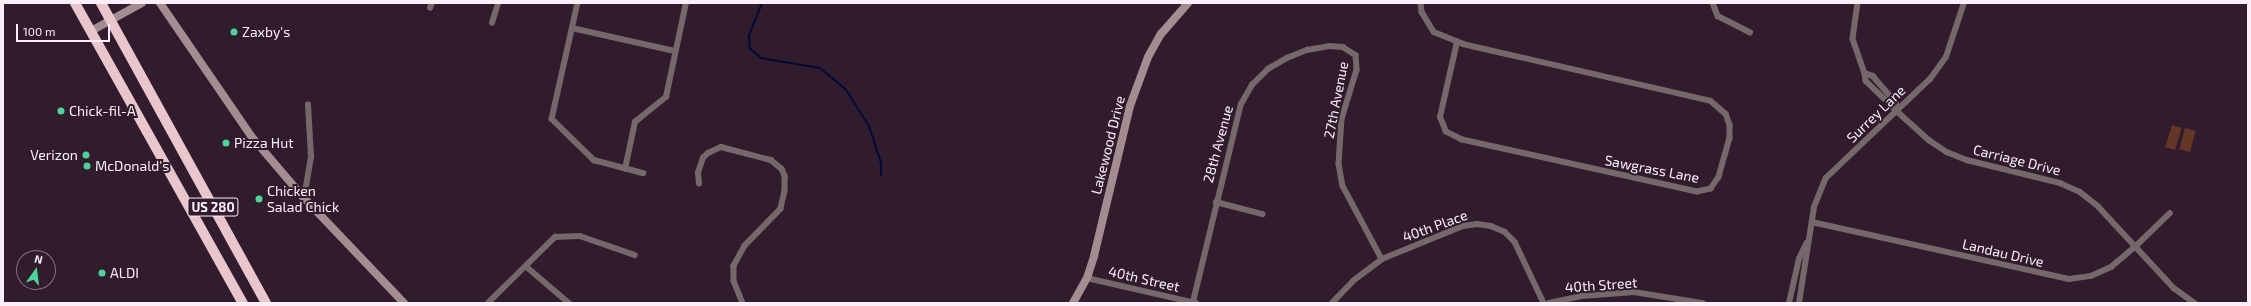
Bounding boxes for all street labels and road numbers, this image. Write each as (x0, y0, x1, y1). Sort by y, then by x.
street label: 27th Avenue (1320, 60, 1352, 140)
street label: Surrey Lane (1843, 82, 1909, 146)
street label: Lakewood Drive (1088, 94, 1128, 196)
street label: 28th Avenue (1200, 103, 1236, 185)
street label: Carriage Drive (1971, 141, 2063, 179)
street label: Sawgrass Lane (1603, 152, 1701, 186)
road number: US 280 (187, 196, 239, 218)
street label: 40th Place (1400, 206, 1470, 246)
street label: Landau Drive (1961, 235, 2045, 271)
street label: 40th Street (1107, 263, 1181, 295)
street label: 40th Street (1564, 274, 1638, 296)

